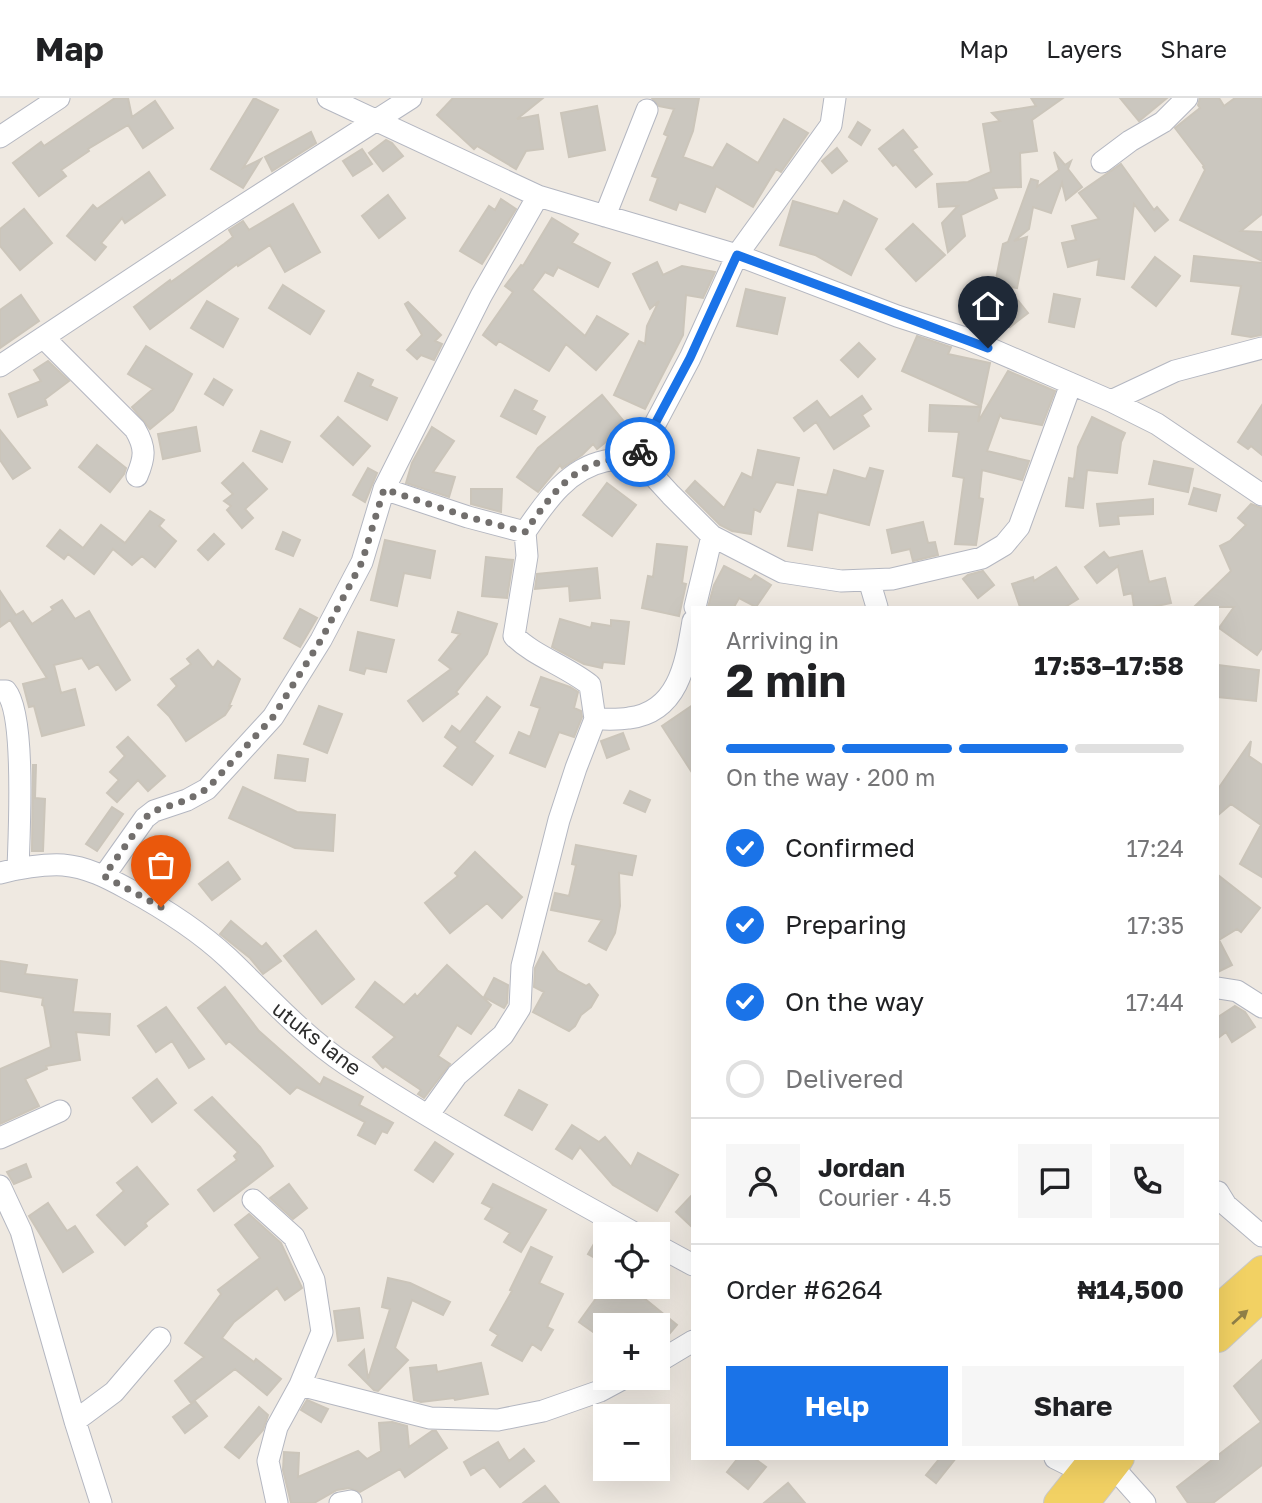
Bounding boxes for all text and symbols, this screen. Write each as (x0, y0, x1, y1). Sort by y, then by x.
text: Map (35, 29, 104, 68)
text: Map (959, 34, 1008, 63)
text: Layers (1046, 34, 1122, 63)
text: Share (1160, 34, 1227, 63)
pin (958, 276, 1018, 348)
icon: home (969, 287, 1007, 325)
courier (605, 417, 675, 487)
icon: bike (621, 433, 659, 471)
text: Arriving in (726, 626, 839, 654)
text: 17:53–17:58 (1034, 650, 1184, 681)
text: 2 min (726, 652, 846, 707)
text: On the way · 200 m (726, 763, 935, 791)
icon: check (726, 829, 764, 867)
text: Confirmed (785, 832, 915, 863)
text: 17:24 (1126, 834, 1184, 862)
pin (131, 835, 191, 907)
icon: bag (142, 846, 180, 884)
icon: check (726, 906, 764, 944)
text: Preparing (785, 909, 907, 940)
text: 17:35 (1127, 911, 1184, 939)
icon: check (726, 983, 764, 1021)
text: On the way (785, 986, 924, 1017)
text: 17:44 (1126, 988, 1184, 1016)
street label: utuks lane (267, 995, 367, 1081)
text: Delivered (785, 1063, 904, 1094)
button: person (726, 1144, 800, 1218)
button: chat (1018, 1144, 1092, 1218)
button: phone (1110, 1144, 1184, 1218)
text: Jordan (818, 1152, 905, 1183)
text: Courier · 4.5 (818, 1183, 951, 1211)
map controls (593, 1222, 670, 1481)
button: locate (593, 1222, 670, 1299)
text: Order #6264 (726, 1274, 883, 1305)
text: ₦14,500 (1078, 1274, 1184, 1305)
one-way arrow (1231, 1310, 1248, 1325)
button: + (593, 1313, 670, 1390)
button: Help (726, 1366, 948, 1446)
button: Share (962, 1366, 1184, 1446)
button: − (593, 1404, 670, 1481)

